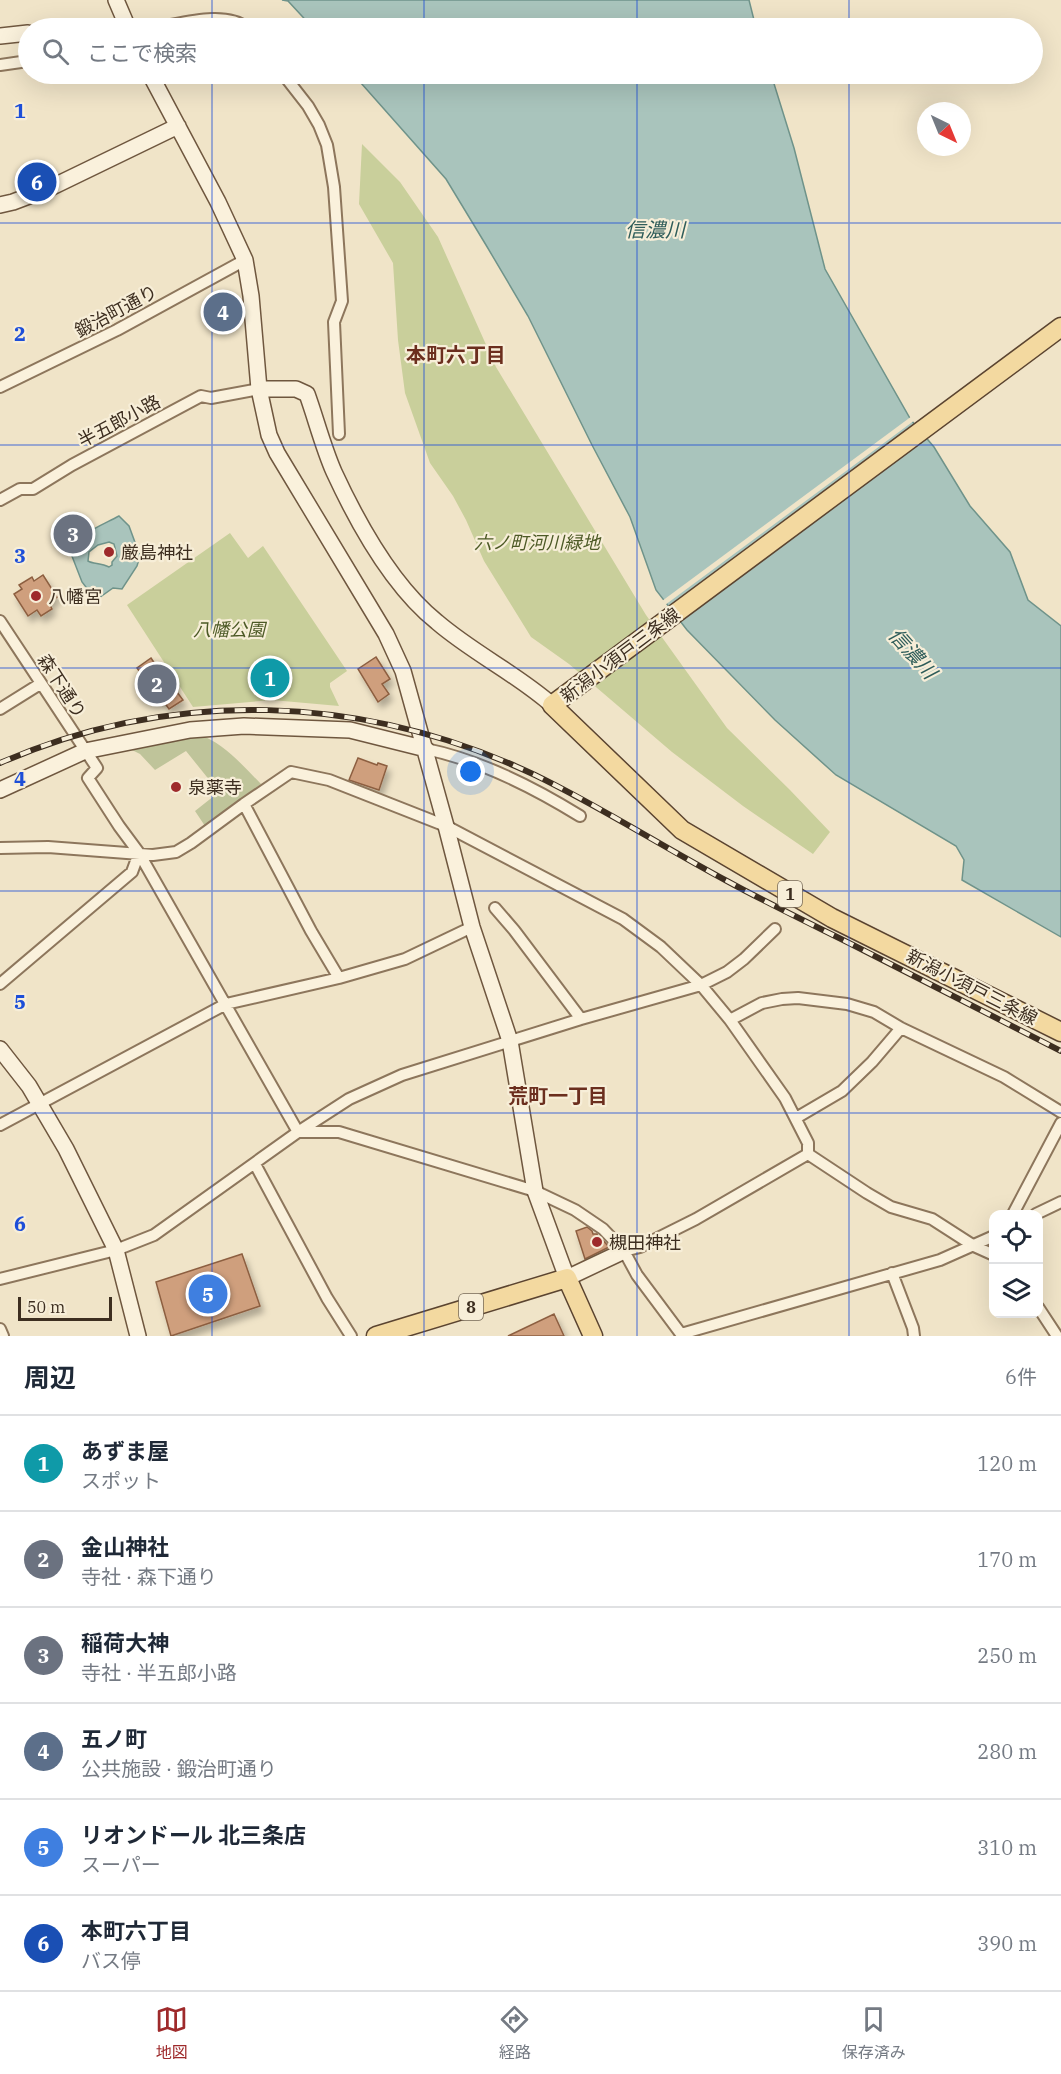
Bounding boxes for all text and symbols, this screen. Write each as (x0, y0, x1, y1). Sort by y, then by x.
search box (18, 18, 1043, 84)
icon: search (39, 35, 72, 68)
text: ここで検索 (87, 38, 197, 67)
text: 1 (14, 97, 26, 124)
north arrow (917, 102, 971, 156)
pin: 6 (18, 160, 57, 204)
water label: 信濃川 (625, 216, 687, 243)
street label: 鍛治町通り (71, 280, 161, 342)
pin: 4 (204, 290, 242, 334)
text: 2 (14, 320, 26, 347)
district label: 本町六丁目 (406, 341, 506, 368)
street label: 半五郎小路 (74, 390, 164, 452)
pin: 3 (54, 512, 92, 556)
park label: 六ノ町河川緑地 (474, 531, 602, 554)
place label: 厳島神社 (121, 541, 193, 564)
text: 3 (14, 542, 26, 569)
marker: 厳島神社 (102, 545, 116, 559)
place label: 八幡宮 (48, 585, 102, 608)
marker: 八幡宮 (29, 589, 43, 603)
street label: 新潟小須戸三条線 (556, 602, 684, 708)
park label: 八幡公園 (193, 618, 268, 641)
water label: 信濃川 (883, 622, 944, 686)
street label: 森下通り (33, 650, 91, 722)
pin: 1 (250, 656, 290, 700)
pin: 2 (138, 662, 176, 706)
your location (456, 757, 485, 786)
text: 4 (14, 765, 26, 792)
place label: 泉薬寺 (188, 776, 242, 799)
marker: 泉薬寺 (169, 780, 183, 794)
road number: 1 (778, 881, 802, 907)
street label: 新潟小須戸三条線 (903, 944, 1041, 1030)
text: 5 (14, 988, 26, 1015)
district label: 荒町一丁目 (508, 1082, 608, 1109)
text: 6 (14, 1210, 26, 1237)
map controls (989, 1210, 1043, 1318)
button: locate (989, 1210, 1043, 1264)
place label: 槻田神社 (609, 1231, 681, 1254)
marker: 槻田神社 (590, 1235, 604, 1249)
button: layers (989, 1264, 1043, 1318)
pin: 5 (188, 1272, 228, 1316)
scale bar (18, 1294, 112, 1322)
road number: 8 (459, 1294, 483, 1320)
text: 50 m (27, 1297, 65, 1317)
text: 周辺 (24, 1360, 76, 1394)
text: 6件 (1005, 1363, 1037, 1390)
text: あずま屋 (81, 1436, 169, 1465)
text: 1 (38, 1450, 50, 1477)
text: 120 m (977, 1450, 1037, 1477)
text: スポット (81, 1467, 161, 1494)
text: 金山神社 (81, 1532, 169, 1561)
text: 2 (38, 1546, 50, 1573)
text: 170 m (977, 1546, 1037, 1573)
text: 寺社 · 森下通り (81, 1563, 217, 1590)
text: 稲荷大神 (81, 1628, 169, 1657)
text: 3 (38, 1642, 50, 1669)
text: 250 m (977, 1642, 1037, 1669)
text: 寺社 · 半五郎小路 (81, 1659, 237, 1686)
text: 五ノ町 (81, 1724, 147, 1753)
text: 4 (38, 1738, 50, 1765)
text: 280 m (977, 1738, 1037, 1765)
text: 公共施設 · 鍛治町通り (81, 1755, 277, 1782)
text: リオンドール 北三条店 (81, 1820, 306, 1849)
text: 5 (38, 1834, 50, 1861)
text: 310 m (977, 1834, 1037, 1861)
text: スーパー (81, 1851, 161, 1878)
text: 本町六丁目 (81, 1916, 191, 1945)
text: 6 (38, 1930, 50, 1957)
text: 390 m (977, 1930, 1037, 1957)
text: バス停 (81, 1947, 141, 1974)
tab: 地図 (155, 2003, 188, 2063)
tab: 経路 (498, 2003, 531, 2063)
tab: 保存済み (842, 2003, 906, 2063)

